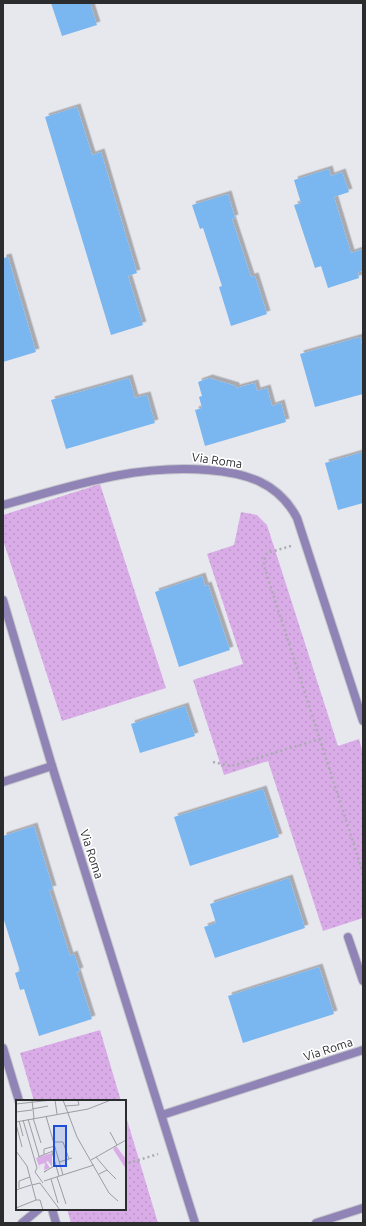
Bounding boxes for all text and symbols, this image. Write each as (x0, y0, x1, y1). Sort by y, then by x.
street label: Via Roma (191, 450, 243, 470)
street label: Via Roma (78, 828, 106, 880)
street label: Via Roma (302, 1035, 354, 1063)
inset map (16, 1100, 126, 1210)

